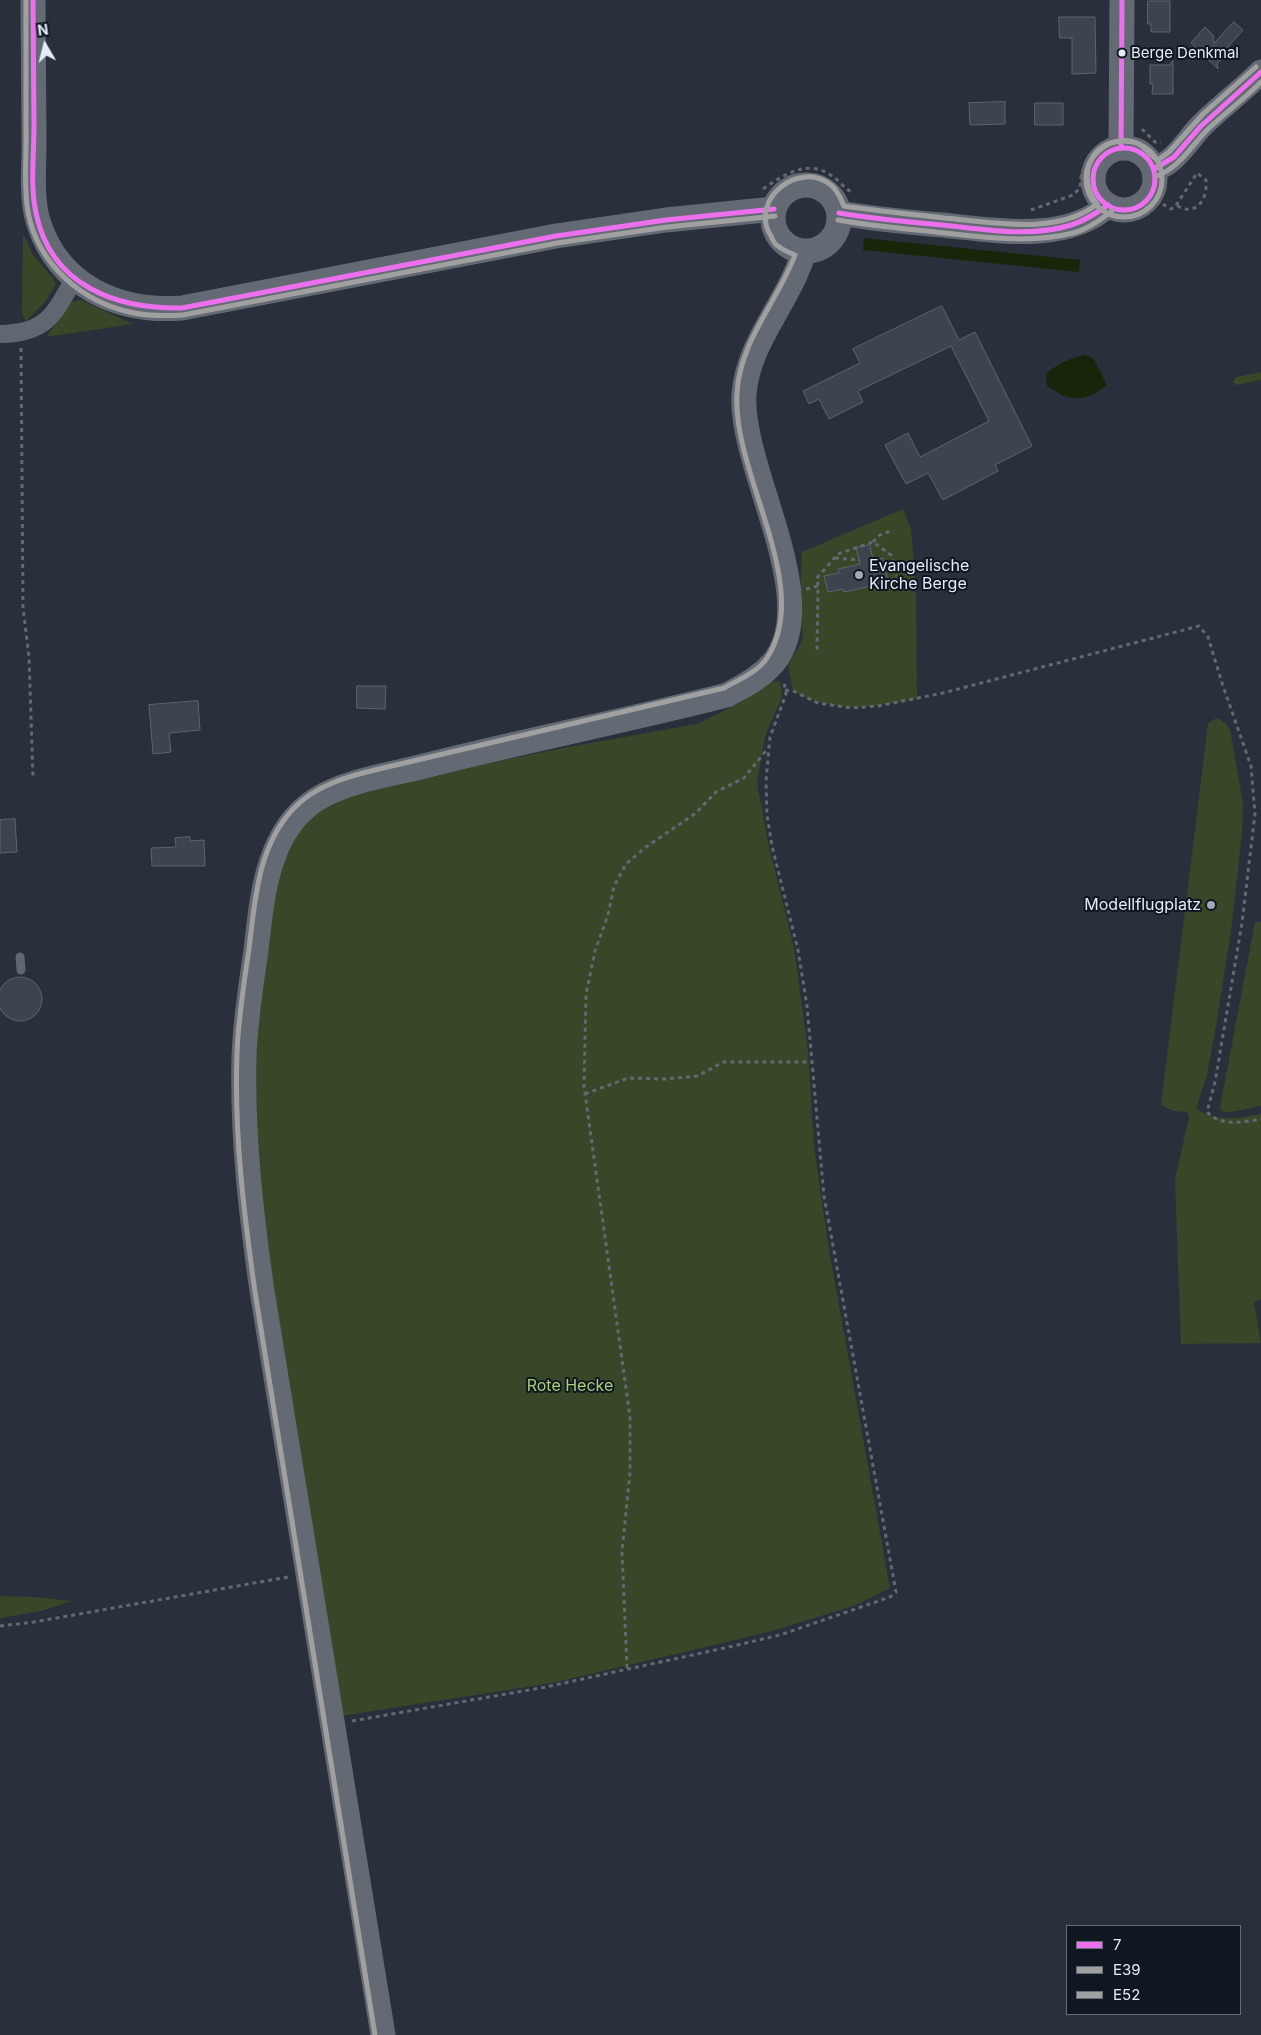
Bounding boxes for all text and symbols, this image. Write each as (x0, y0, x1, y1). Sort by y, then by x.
north arrow (20, 20, 70, 70)
text: N (36, 20, 49, 39)
place label: Berge Denkmal (1131, 44, 1239, 62)
marker: Berge Denkmal (1117, 48, 1127, 58)
place label: Evangelische Kirche Berge (869, 556, 969, 594)
marker: Evangelische Kirche Berge (853, 569, 865, 581)
place label: Modellflugplatz (1084, 895, 1201, 915)
marker: Modellflugplatz (1205, 899, 1217, 911)
park label: Rote Hecke (527, 1376, 613, 1396)
legend (1066, 1925, 1241, 2015)
text: 7 (1113, 1935, 1122, 1954)
text: E39 (1113, 1960, 1141, 1979)
text: E52 (1113, 1985, 1140, 2004)

